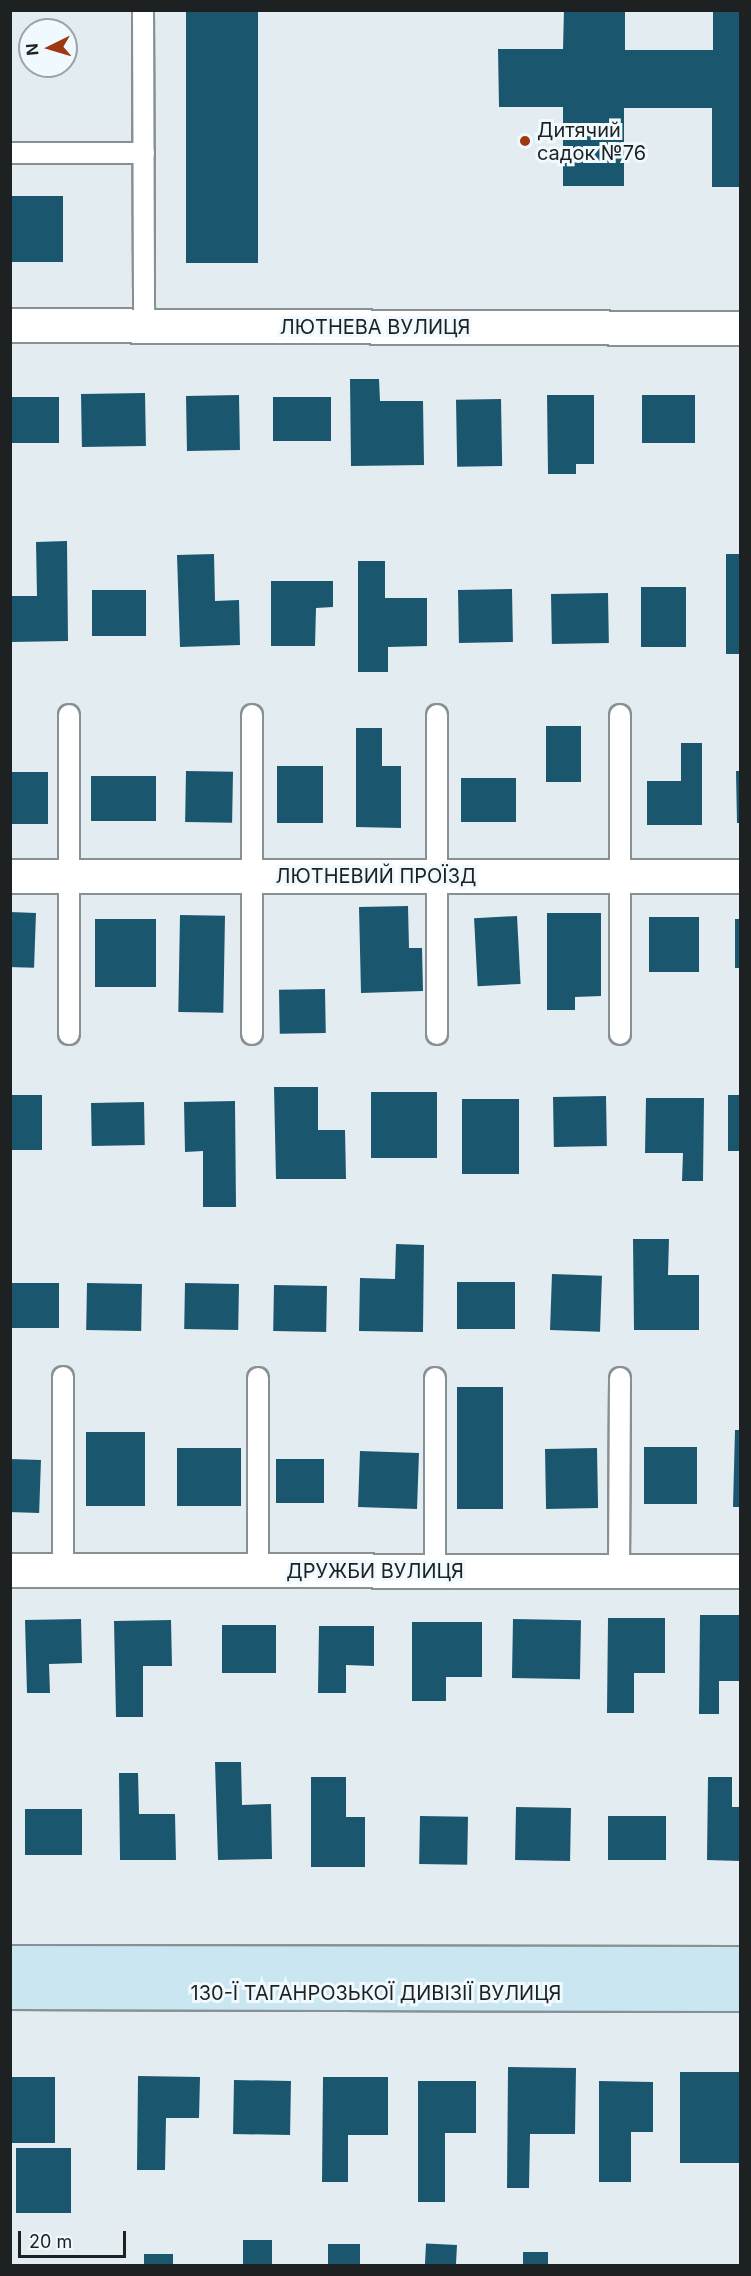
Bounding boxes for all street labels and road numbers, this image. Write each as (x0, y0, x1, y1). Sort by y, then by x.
street label: ЛЮТНЕВА ВУЛИЦЯ (280, 315, 470, 339)
street label: ЛЮТНЕВИЙ ПРОЇЗД (276, 864, 476, 888)
street label: ДРУЖБИ ВУЛИЦЯ (286, 1559, 464, 1583)
street label: 130-Ї ТАГАНРОЗЬКОЇ ДИВІЗІЇ ВУЛИЦЯ (191, 1981, 561, 2005)

